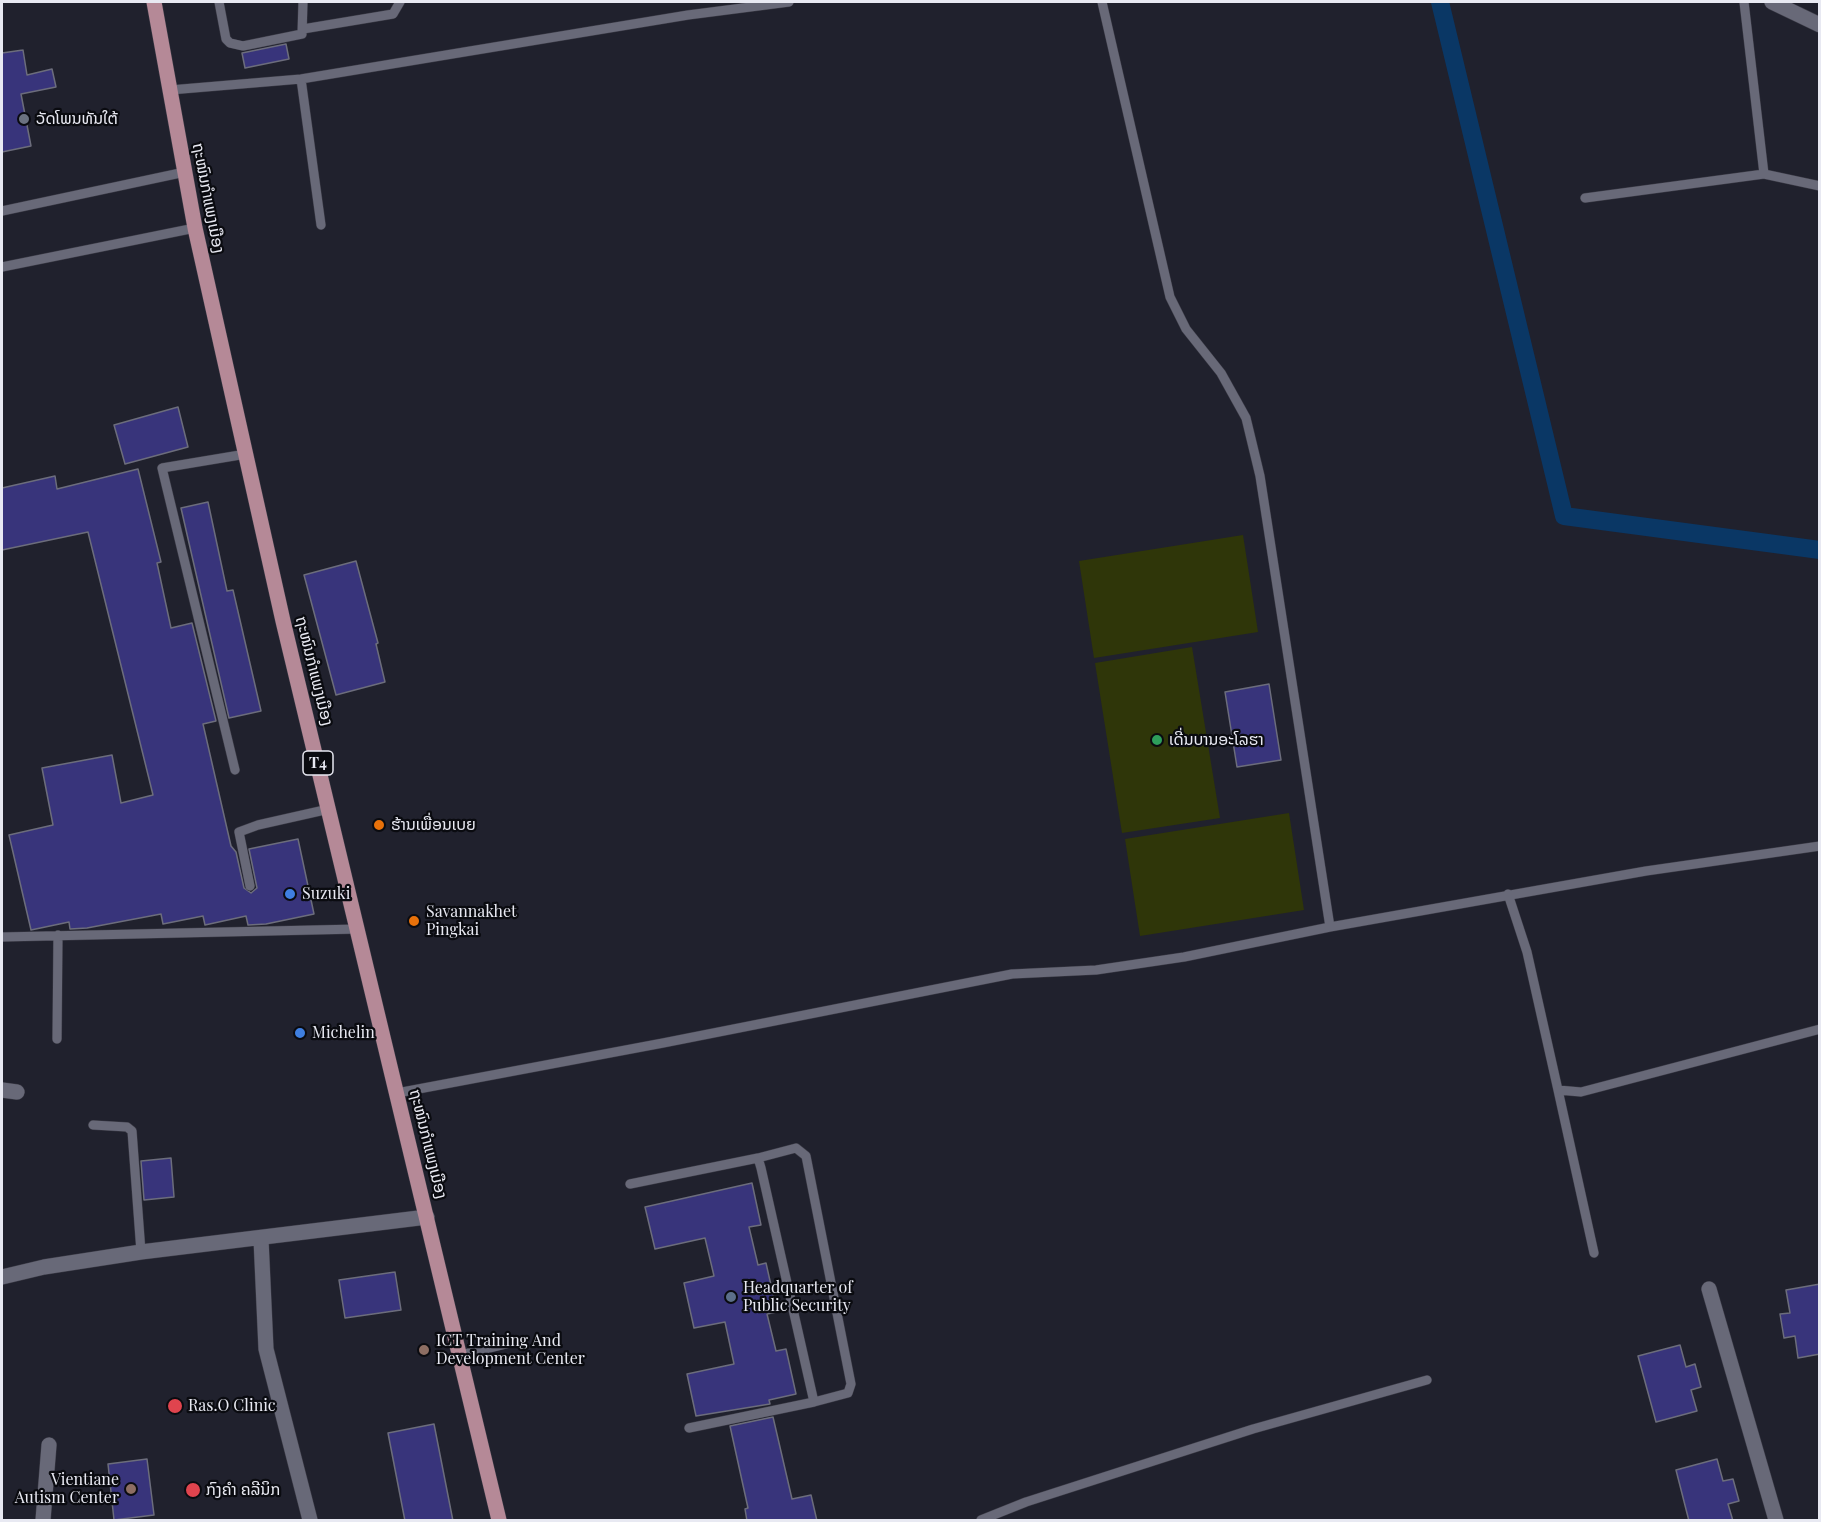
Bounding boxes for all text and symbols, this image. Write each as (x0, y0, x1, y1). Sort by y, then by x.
place label: ວັດໂພນທັນໃຕ້ (36, 109, 118, 129)
marker: ວັດໂພນທັນໃຕ້ (17, 112, 31, 126)
street label: ຖະໜົນກຳແພງເມືອງ (188, 141, 228, 255)
street label: ຖະໜົນກຳແພງເມືອງ (291, 614, 337, 728)
place label: ເດີ່ນບານອະໂລຮາ (1169, 730, 1264, 750)
marker: ເດີ່ນບານອະໂລຮາ (1150, 733, 1164, 747)
road number: T4 (303, 751, 333, 775)
place label: ຮ້ານເພື່ອນເບຍ (391, 815, 476, 835)
marker: ຮ້ານເພື່ອນເບຍ (372, 818, 386, 832)
place label: Suzuki (302, 884, 350, 904)
marker: Suzuki (283, 887, 297, 901)
place label: Savannakhet Pingkai (426, 902, 517, 940)
marker: Savannakhet Pingkai (407, 914, 421, 928)
place label: Michelin (312, 1023, 375, 1043)
marker: Michelin (293, 1026, 307, 1040)
street label: ຖະໜົນກຳແພງເມືອງ (405, 1087, 451, 1201)
place label: Headquarter of Public Security (743, 1278, 853, 1316)
marker: Headquarter of Public Security (724, 1290, 738, 1304)
place label: ICT Training And Development Center (436, 1331, 585, 1369)
marker: ICT Training And Development Center (417, 1343, 431, 1357)
place label: Ras.O Clinic (188, 1396, 276, 1416)
marker: Ras.O Clinic (166, 1397, 184, 1415)
place label: Vientiane Autism Center (15, 1470, 119, 1508)
place label: ກົງຄຳ ຄລີນິກ (206, 1480, 280, 1500)
marker: ກົງຄຳ ຄລີນິກ (184, 1481, 202, 1499)
marker: Vientiane Autism Center (124, 1482, 138, 1496)

